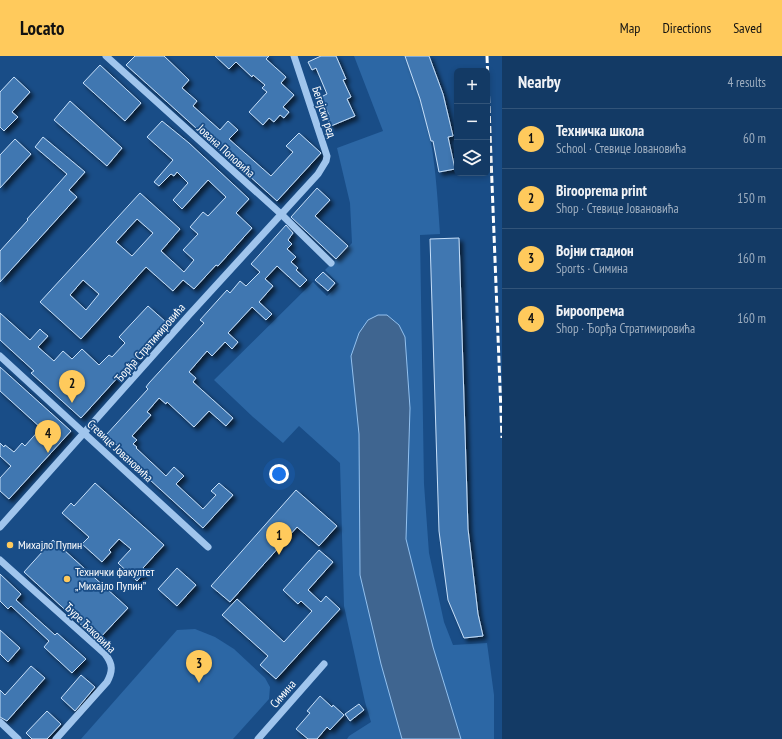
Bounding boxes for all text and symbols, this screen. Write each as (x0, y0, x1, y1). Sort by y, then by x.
text: Locato (20, 16, 65, 40)
text: Map (620, 19, 640, 37)
text: Directions (662, 19, 711, 37)
text: Saved (733, 19, 762, 37)
map controls (454, 68, 490, 176)
button: + (454, 68, 490, 104)
text: Nearby (518, 71, 561, 93)
text: 4 results (727, 74, 766, 91)
street label: Бегејски ред (309, 84, 340, 140)
button: − (454, 104, 490, 140)
street label: Јована Поповића (194, 120, 258, 181)
text: Техничка школа (556, 121, 644, 140)
text: 1 (528, 130, 534, 147)
text: 60 m (743, 130, 766, 147)
button: layers (454, 140, 490, 176)
text: School · Стевице Јовановића (556, 140, 686, 157)
text: Birooprema print (556, 181, 647, 200)
text: 2 (528, 190, 534, 207)
text: 150 m (737, 190, 766, 207)
text: Shop · Стевице Јовановића (556, 200, 679, 217)
text: Војни стадион (556, 241, 634, 260)
text: 3 (528, 250, 534, 267)
text: 160 m (737, 250, 766, 267)
text: Sports · Симина (556, 260, 628, 277)
street label: Ђорђа Стратимировића (111, 300, 188, 385)
text: Бироопрема (556, 301, 624, 320)
text: 4 (528, 310, 534, 327)
text: 160 m (737, 310, 766, 327)
text: Shop · Ђорђа Стратимировића (556, 320, 695, 337)
pin: 2 (59, 370, 85, 403)
street label: Стевице Јовановића (84, 416, 157, 485)
pin: 4 (35, 420, 61, 453)
your location (269, 464, 289, 484)
pin: 1 (266, 522, 292, 555)
place label: Михајло Пупин (18, 537, 82, 552)
marker: Михајло Пупин (5, 540, 15, 550)
place label: Технички факултет „Михајло Пупин” (75, 564, 154, 593)
marker: Технички факултет „Михајло Пупин” (62, 574, 72, 584)
street label: Ђуре Ђаковића (61, 599, 119, 656)
pin: 3 (186, 650, 212, 683)
street label: Симина (266, 676, 299, 711)

